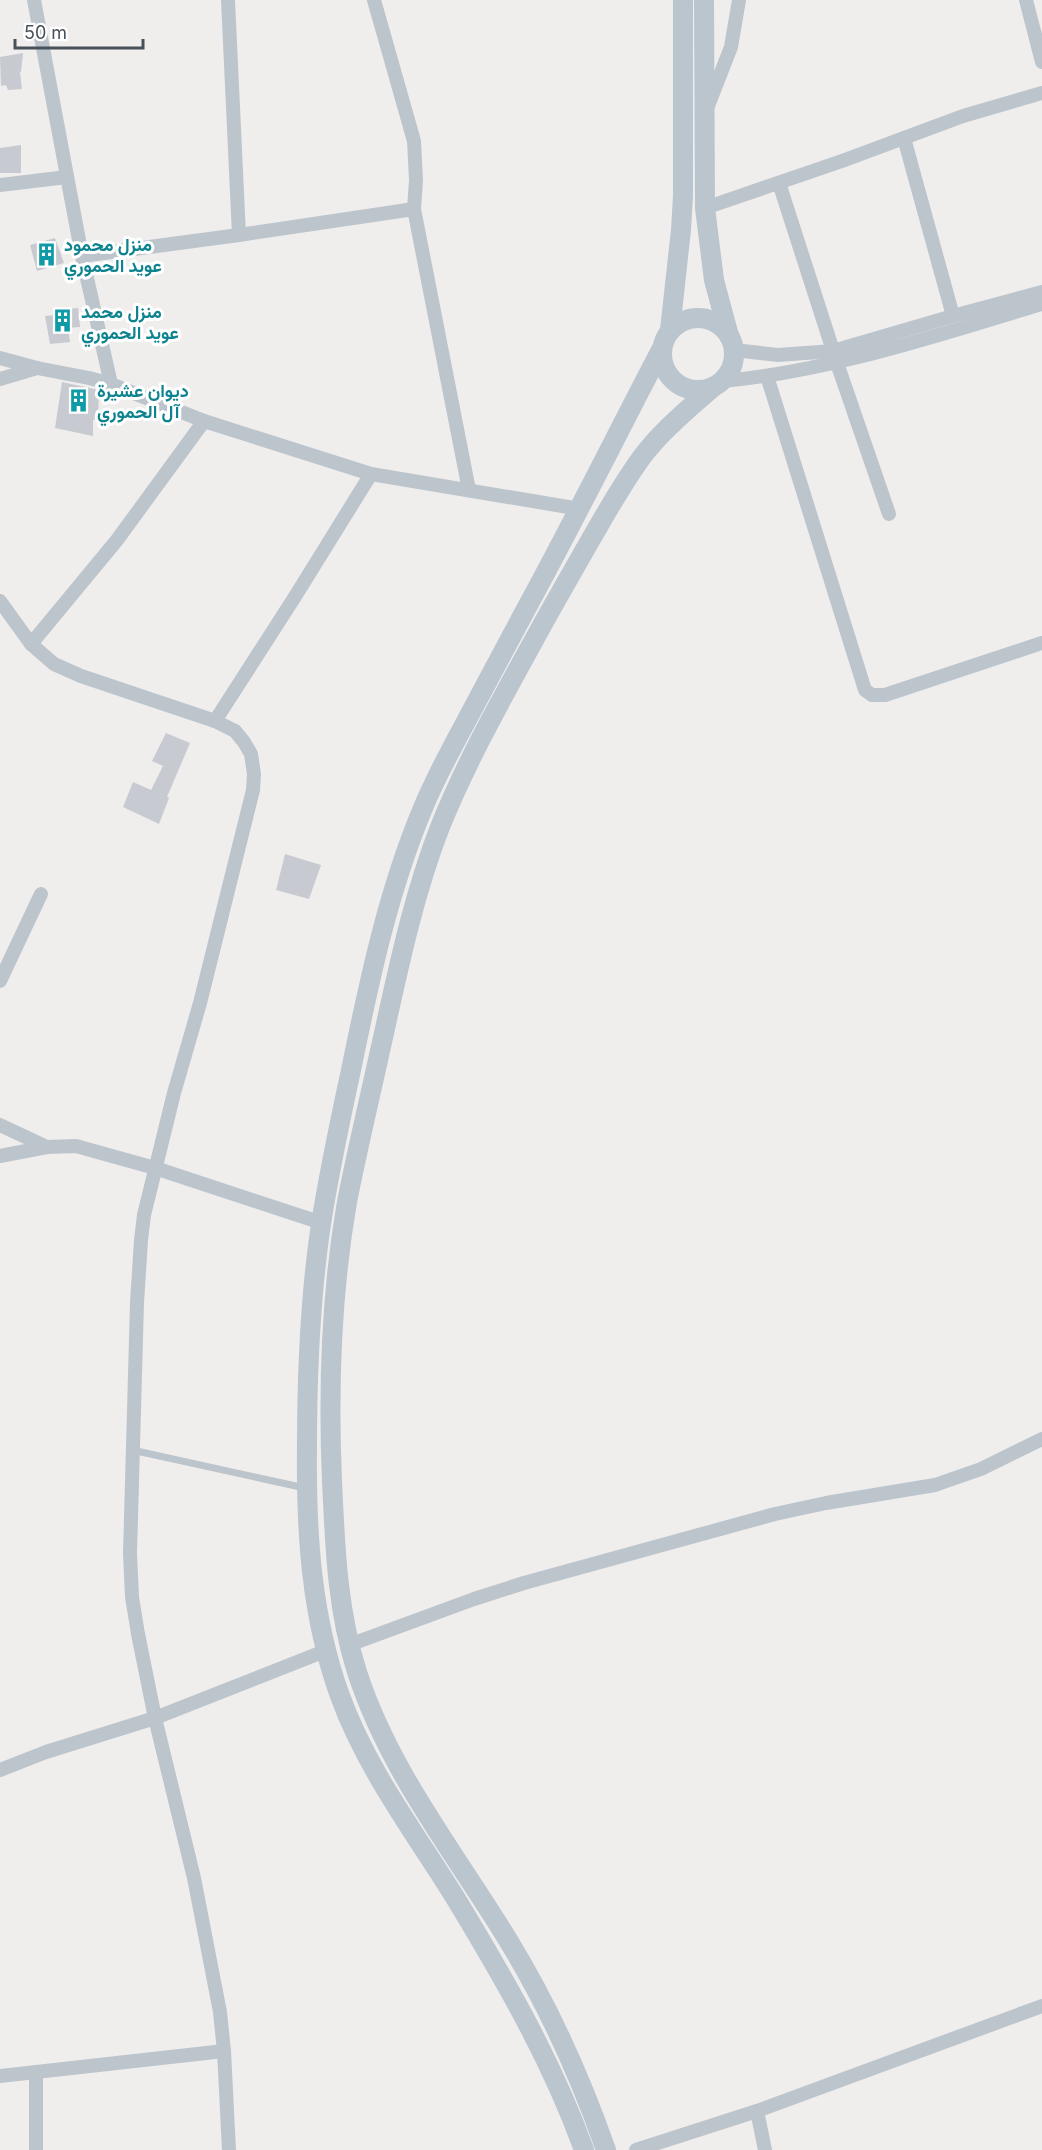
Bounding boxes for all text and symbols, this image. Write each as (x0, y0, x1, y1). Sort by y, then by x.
scale bar (15, 12, 142, 50)
text: 50 m (24, 22, 67, 43)
place label: منزل محمود عويد الحموري (64, 234, 162, 281)
building icon: منزل محمود عويد الحموري (33, 241, 59, 267)
place label: منزل محمد عويد الحموري (81, 301, 179, 348)
building icon: منزل محمد عويد الحموري (50, 308, 76, 334)
place label: ديوان عشيرة آل الحموري (97, 380, 189, 427)
building icon: ديوان عشيرة آل الحموري (66, 387, 92, 413)

